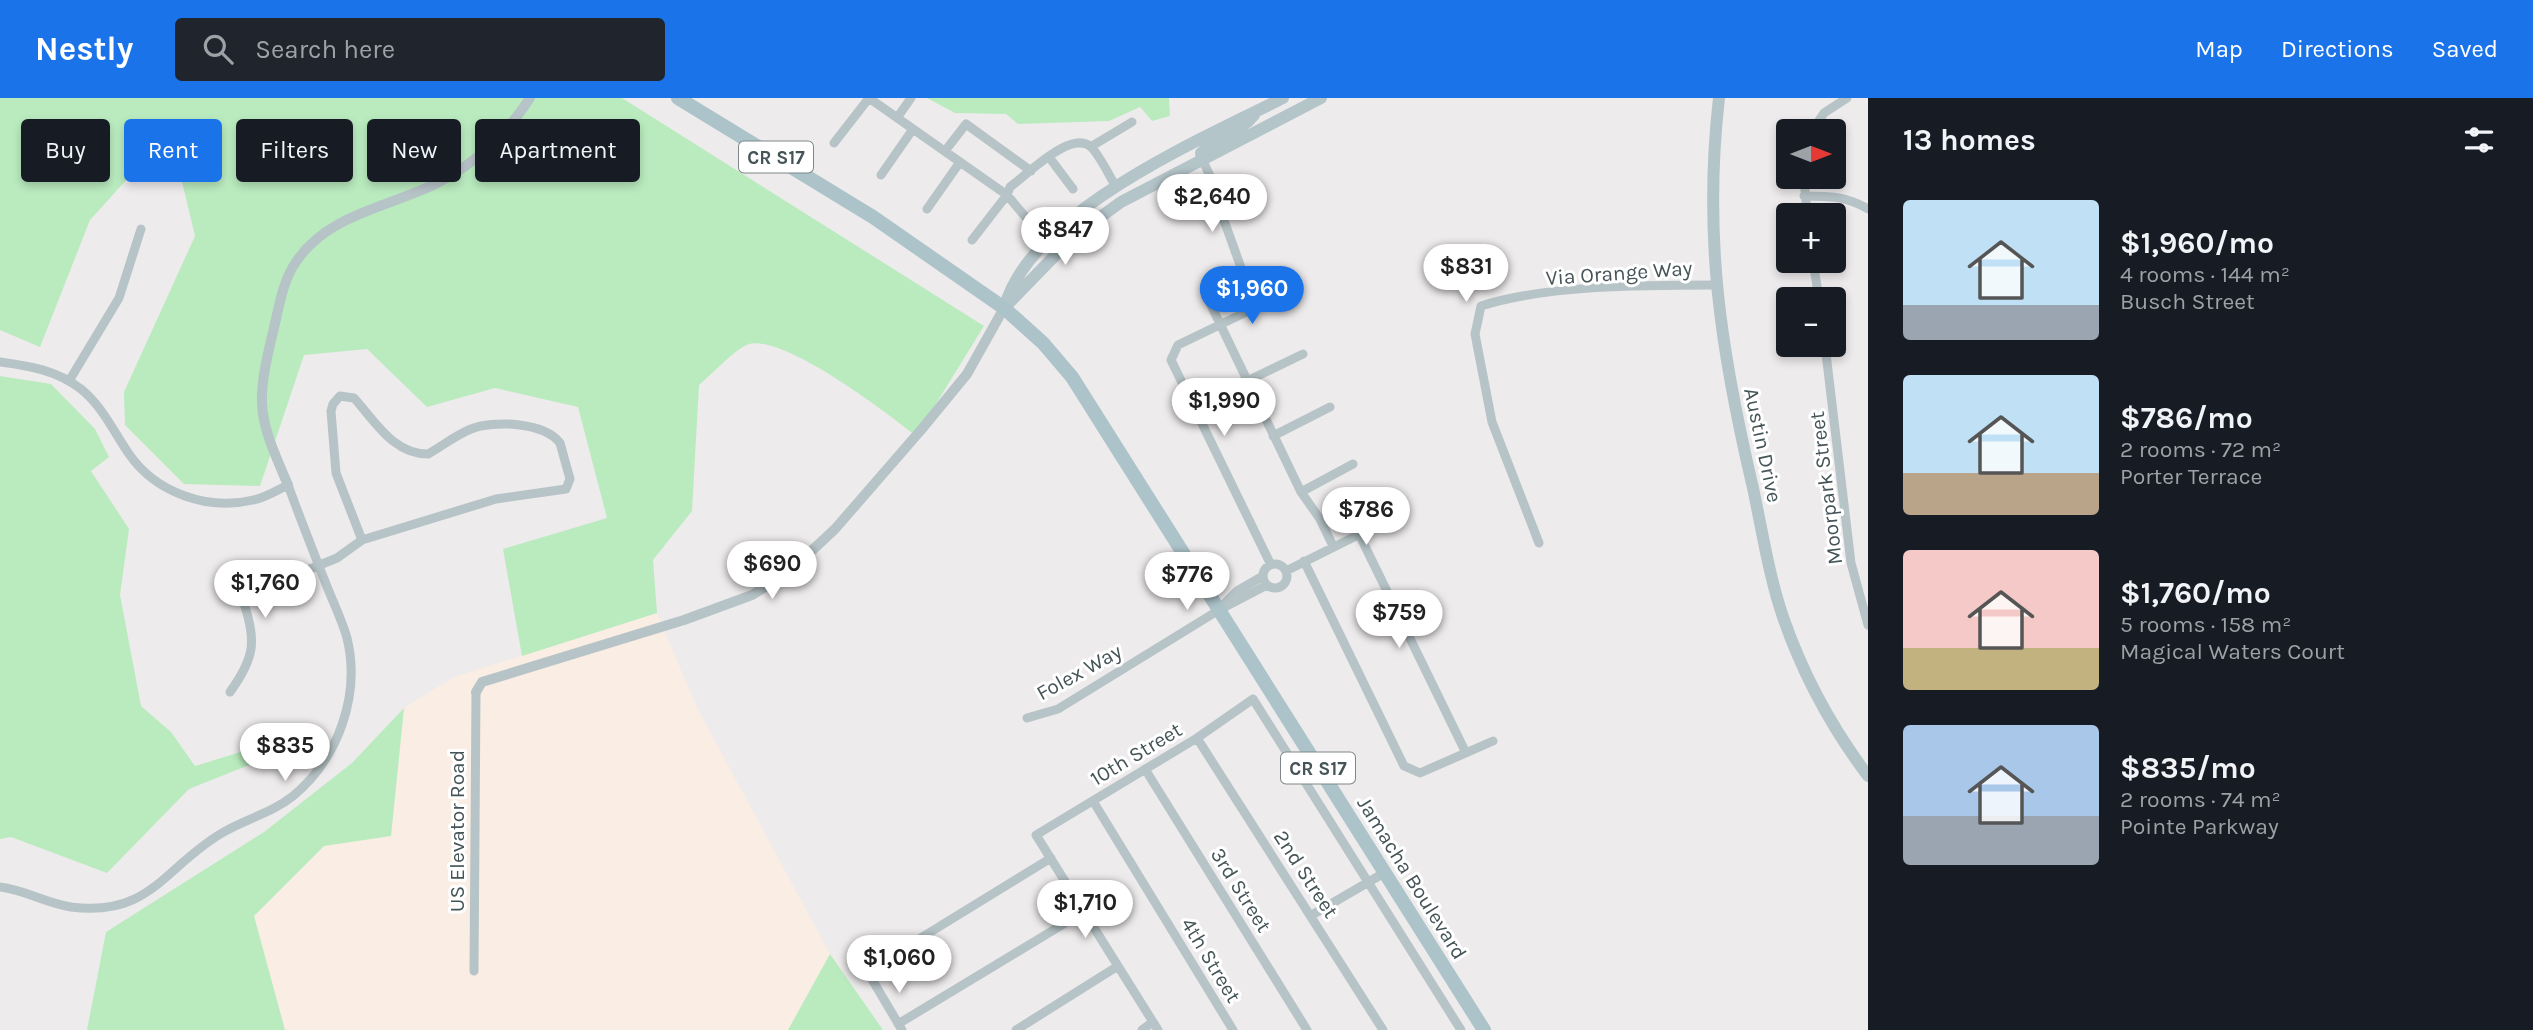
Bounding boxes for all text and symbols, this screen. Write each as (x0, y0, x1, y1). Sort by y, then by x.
search box (175, 18, 665, 81)
text: Nestly (35, 30, 133, 68)
icon: search (199, 30, 237, 68)
text: Search here (255, 34, 395, 65)
text: Map (2195, 35, 2243, 63)
text: Directions (2281, 35, 2394, 63)
text: Saved (2432, 35, 2498, 63)
chip: Buy (21, 119, 110, 182)
chip: Rent (124, 119, 222, 182)
chip: Filters (236, 119, 353, 182)
chip: New (367, 119, 461, 182)
chip: Apartment (475, 119, 640, 182)
north arrow (1776, 119, 1846, 189)
map controls (1776, 119, 1846, 357)
icon: filters (2460, 121, 2498, 159)
text: 13 homes (1903, 122, 2036, 158)
road number: CR S17 (739, 142, 813, 172)
pin: $2,640 (1155, 174, 1269, 234)
text: $2,640 (1173, 183, 1251, 210)
button: + (1776, 203, 1846, 273)
pin: $847 (1024, 208, 1106, 267)
text: $847 (1037, 216, 1093, 243)
text: $1,960/mo (2120, 225, 2274, 261)
icon: home (1959, 228, 2043, 312)
pin: $831 (1425, 244, 1507, 304)
text: $831 (1439, 253, 1493, 280)
street label: Via Orange Way (1545, 256, 1693, 290)
text: 4 rooms · 144 m² (2120, 261, 2290, 288)
pin: $1,960 (1195, 266, 1309, 326)
text: $1,960 (1216, 275, 1288, 302)
button: − (1776, 287, 1846, 357)
text: Busch Street (2120, 288, 2255, 315)
pin: $1,990 (1167, 378, 1281, 438)
street label: Austin Drive (1739, 385, 1787, 505)
text: $1,990 (1188, 387, 1260, 414)
text: $786/mo (2120, 400, 2253, 436)
icon: home (1959, 403, 2043, 487)
street label: Moorpark Street (1805, 410, 1847, 566)
text: 2 rooms · 72 m² (2120, 436, 2281, 463)
text: Porter Terrace (2120, 463, 2262, 490)
pin: $786 (1325, 488, 1407, 547)
text: $786 (1338, 496, 1394, 523)
pin: $690 (731, 542, 813, 601)
text: $690 (743, 550, 801, 577)
pin: $776 (1146, 552, 1228, 612)
pin: $1,760 (208, 560, 322, 620)
text: $776 (1161, 561, 1213, 588)
text: $1,760 (230, 569, 300, 596)
text: $1,760/mo (2120, 575, 2271, 611)
icon: home (1959, 578, 2043, 662)
pin: $759 (1358, 590, 1440, 650)
text: $759 (1372, 599, 1426, 626)
text: 5 rooms · 158 m² (2120, 611, 2291, 638)
text: Magical Waters Court (2120, 638, 2345, 665)
street label: Folex Way (1032, 639, 1126, 705)
street label: 10th Street (1086, 717, 1186, 791)
pin: $835 (244, 724, 326, 783)
text: $835 (256, 732, 314, 759)
street label: US Elevator Road (445, 750, 469, 912)
text: $835/mo (2120, 750, 2256, 786)
road number: CR S17 (1281, 752, 1355, 783)
icon: home (1959, 753, 2043, 837)
text: 2 rooms · 74 m² (2120, 786, 2281, 813)
street label: Jamacha Boulevard (1352, 792, 1472, 964)
text: Pointe Parkway (2120, 813, 2279, 840)
street label: 2nd Street (1269, 826, 1343, 923)
street label: 3rd Street (1206, 843, 1276, 937)
pin: $1,710 (1028, 880, 1142, 940)
text: $1,710 (1053, 889, 1117, 916)
street label: 4th Street (1176, 913, 1246, 1007)
pin: $1,060 (842, 936, 956, 995)
text: $1,060 (863, 944, 935, 971)

